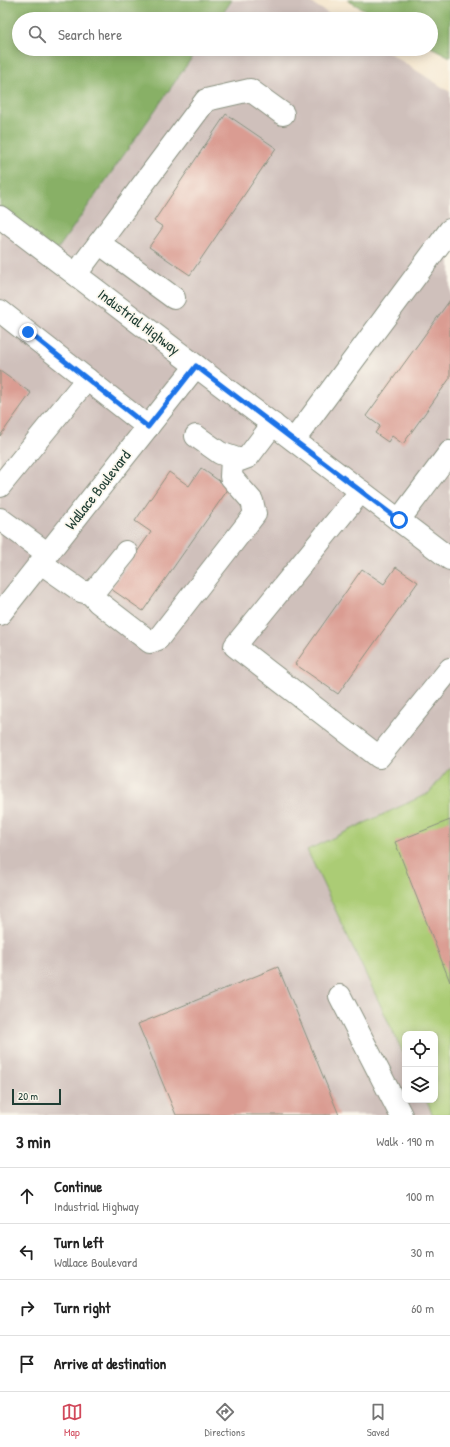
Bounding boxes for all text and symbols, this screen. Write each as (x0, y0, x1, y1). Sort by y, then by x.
search box (12, 12, 438, 56)
icon: search (26, 23, 48, 45)
text: Search here (58, 24, 122, 45)
street label: Industrial Highway (94, 284, 185, 359)
route end (19, 323, 37, 341)
street label: Wallace Boulevard (60, 445, 135, 534)
route start (390, 511, 408, 529)
map controls (402, 1031, 438, 1103)
button: locate (402, 1031, 438, 1067)
button: layers (402, 1067, 438, 1103)
scale bar (12, 1087, 61, 1106)
text: 20 m (18, 1089, 38, 1103)
text: 3 min (16, 1130, 51, 1153)
text: Walk · 190 m (376, 1132, 434, 1150)
text: Continue (54, 1176, 102, 1197)
icon: ahead (16, 1185, 38, 1207)
text: 100 m (406, 1187, 434, 1205)
text: Industrial Highway (54, 1197, 139, 1215)
text: Turn left (54, 1232, 104, 1253)
icon: left (16, 1241, 38, 1263)
text: 30 m (411, 1243, 434, 1261)
text: Wallace Boulevard (54, 1253, 137, 1271)
icon: right (16, 1297, 38, 1319)
text: Turn right (54, 1297, 110, 1318)
text: 60 m (411, 1299, 434, 1317)
icon: arrive (16, 1353, 38, 1375)
text: Arrive at destination (54, 1353, 166, 1374)
tab: Map (61, 1401, 83, 1439)
tab: Directions (205, 1401, 245, 1439)
tab: Saved (367, 1401, 389, 1439)

